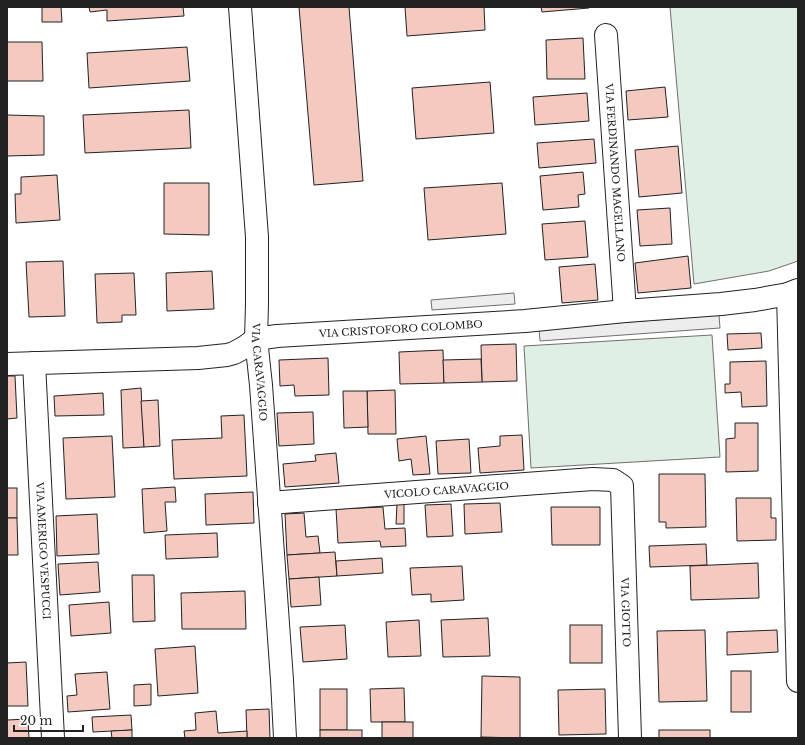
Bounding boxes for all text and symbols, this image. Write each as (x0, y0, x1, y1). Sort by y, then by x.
street label: VIA FERDINANDO MAGELLANO (603, 82, 628, 262)
street label: VIA CRISTOFORO COLOMBO (318, 317, 483, 340)
street label: VIA CARAVAGGIO (249, 322, 270, 422)
street label: VICOLO CARAVAGGIO (383, 479, 509, 501)
street label: VIA AMERIGO VESPUCCI (33, 481, 53, 620)
street label: VIA GIOTTO (618, 576, 634, 647)
scale bar (14, 707, 83, 733)
text: 20 m (20, 713, 52, 728)

